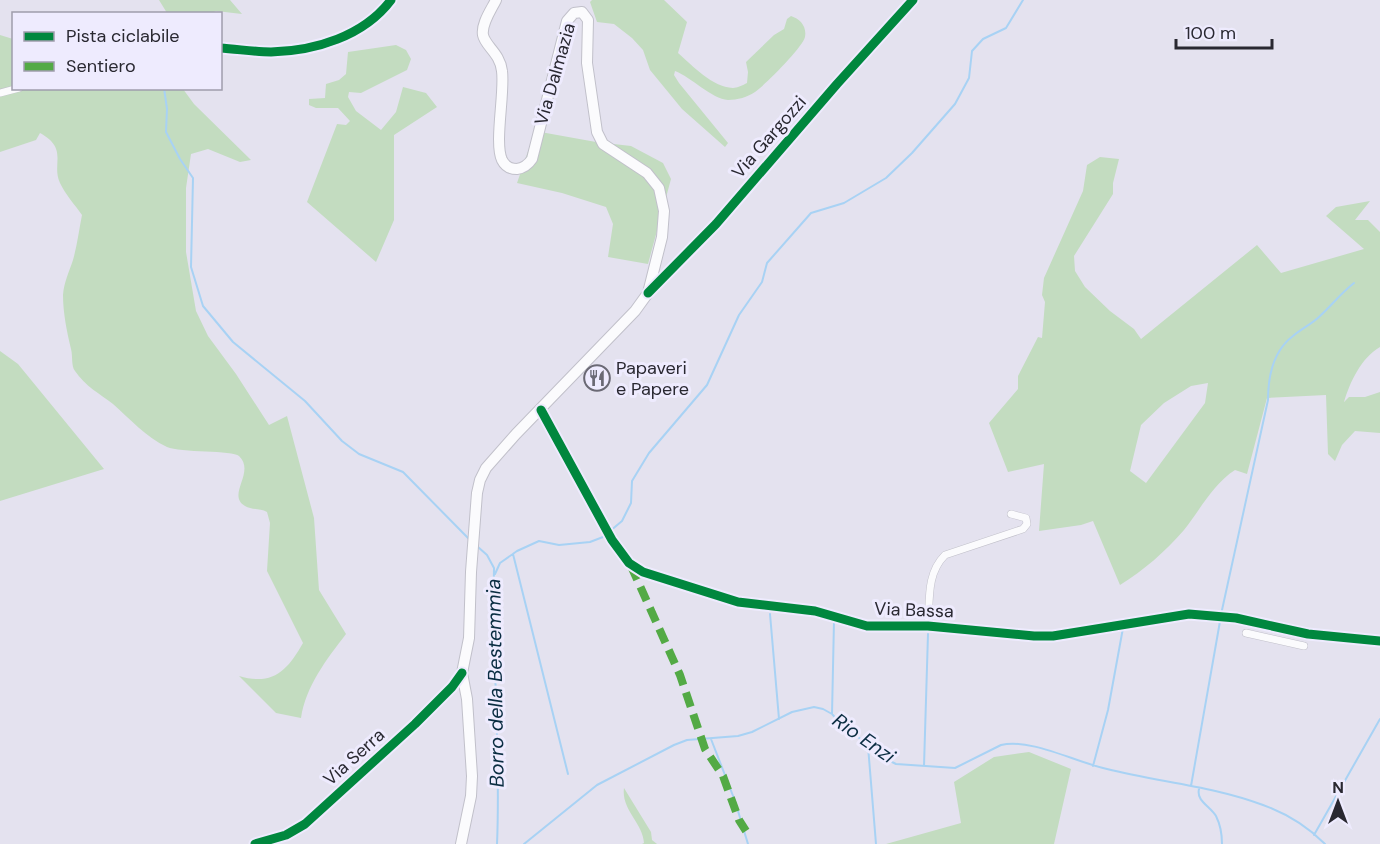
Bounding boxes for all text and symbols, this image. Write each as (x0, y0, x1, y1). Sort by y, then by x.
legend (12, 12, 222, 90)
scale bar (1176, 12, 1272, 50)
street label: Via Dalmazia (529, 20, 581, 128)
text: 100 m (1185, 21, 1236, 45)
text: Pista ciclabile (66, 24, 180, 48)
text: Sentiero (66, 54, 136, 78)
street label: Via Gargozzi (726, 91, 812, 183)
place label: Papaveri e Papere (616, 356, 689, 401)
restaurant icon: Papaveri e Papere (582, 363, 612, 393)
water label: Borro della Bestemmia (480, 578, 510, 788)
street label: Via Bassa (874, 597, 954, 623)
water label: Rio Enzi (828, 707, 901, 770)
street label: Via Serra (318, 723, 390, 791)
north arrow (1308, 772, 1368, 832)
text: N (1332, 777, 1344, 798)

